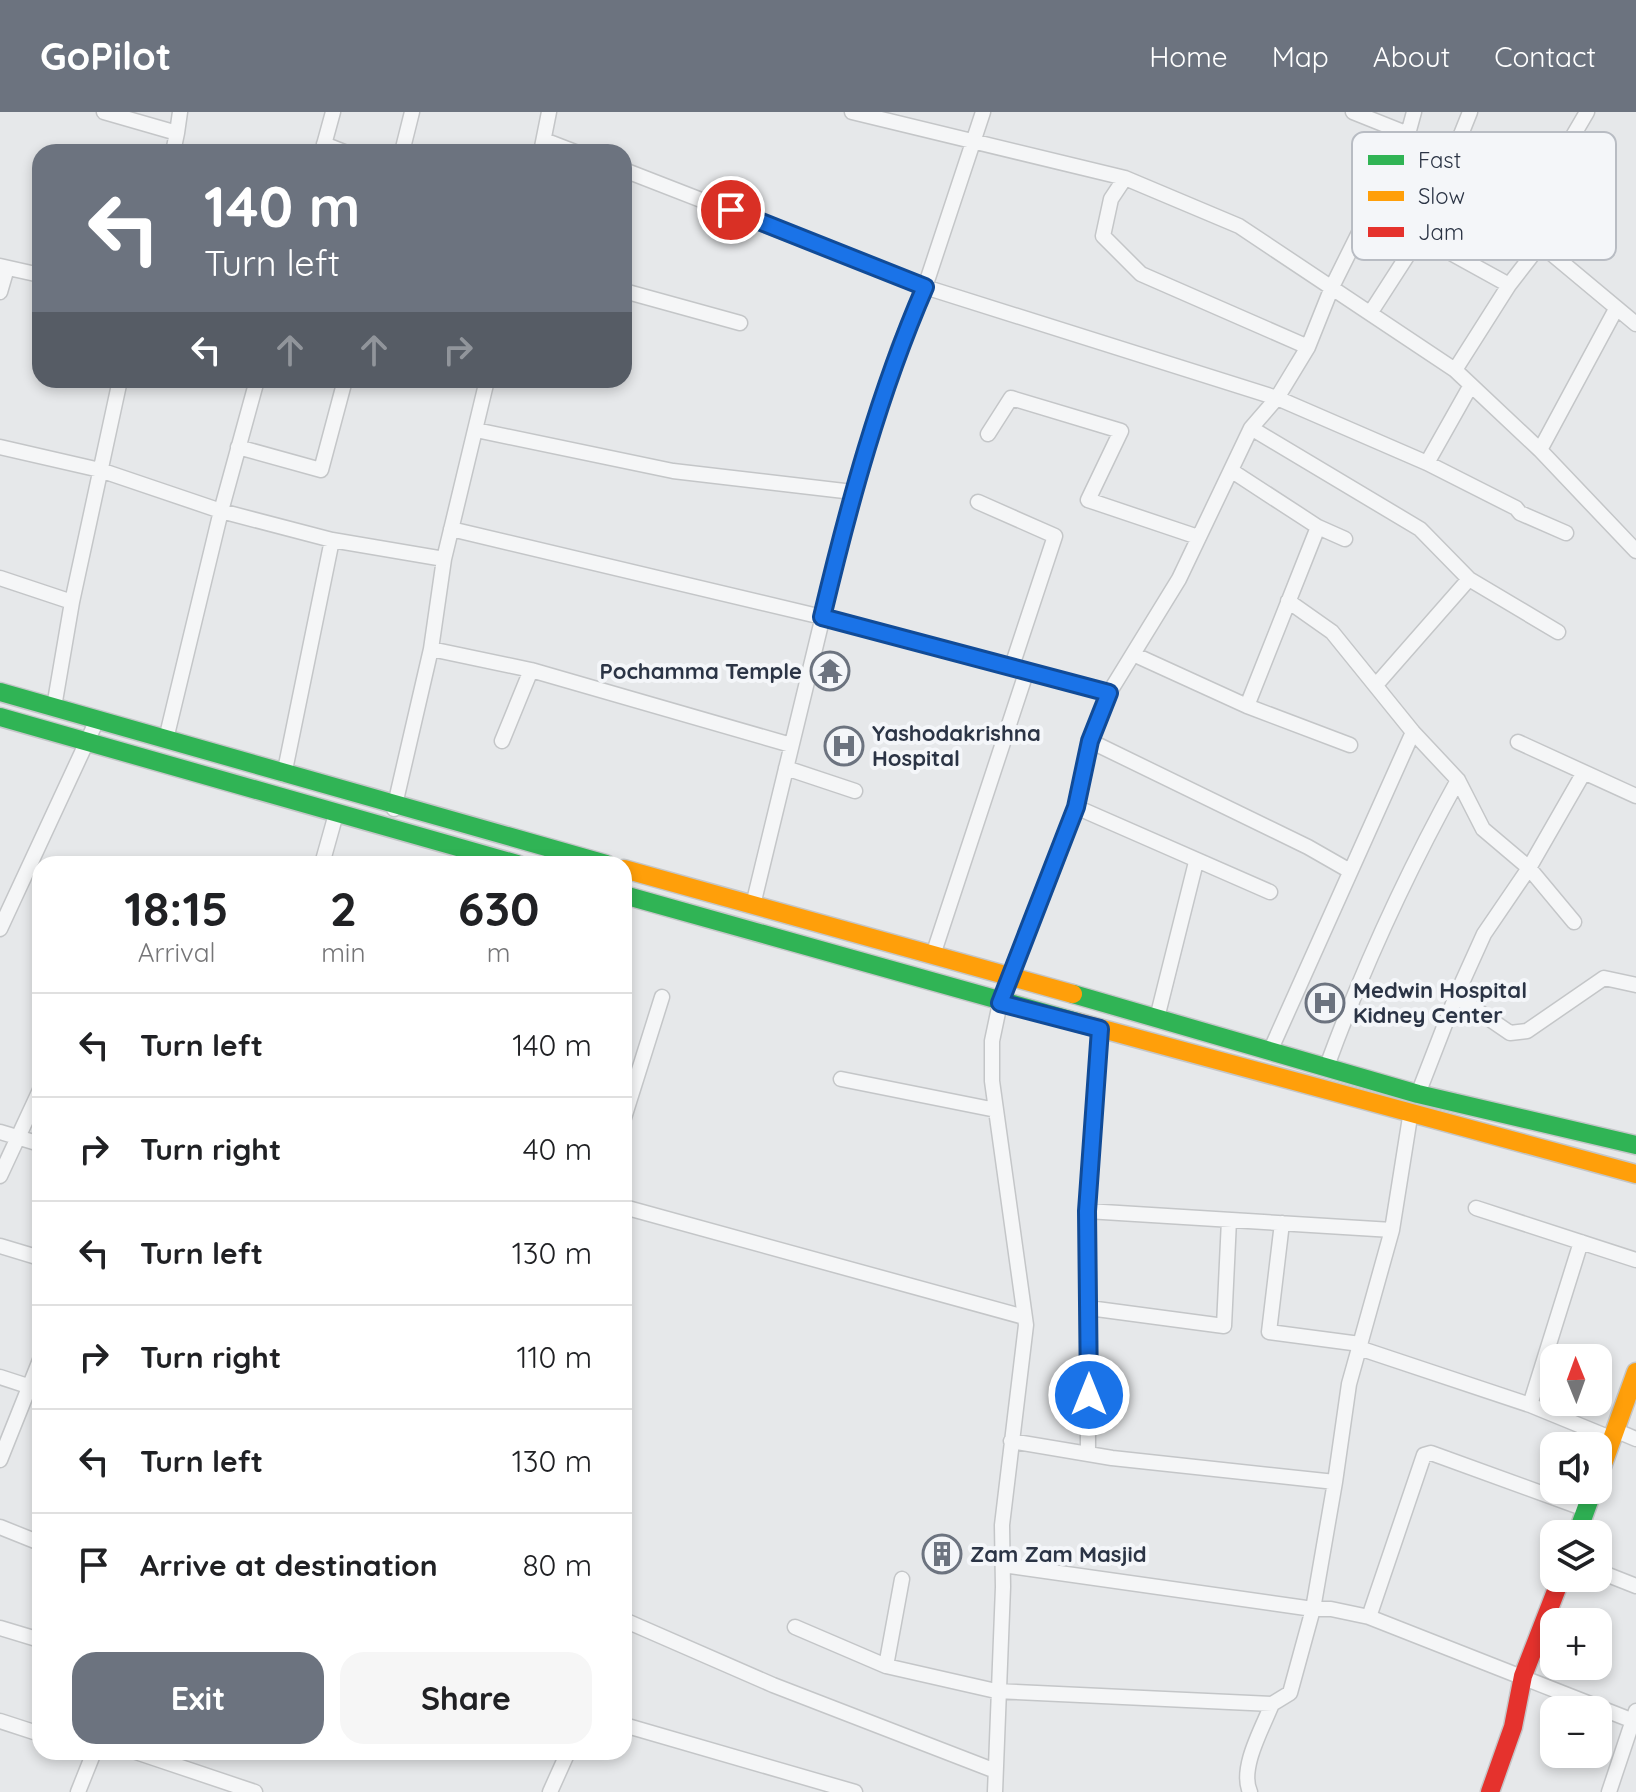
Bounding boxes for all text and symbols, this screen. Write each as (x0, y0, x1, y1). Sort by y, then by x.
text: GoPilot (40, 32, 171, 80)
text: Home (1149, 39, 1228, 74)
text: Map (1272, 39, 1329, 74)
text: About (1373, 39, 1450, 74)
text: Contact (1494, 39, 1596, 74)
legend (1352, 132, 1616, 260)
text: Fast (1418, 146, 1461, 174)
text: 140 m (204, 171, 360, 241)
icon: left (72, 176, 176, 280)
pin (697, 176, 765, 244)
text: Slow (1418, 182, 1465, 210)
icon: arrive (709, 188, 753, 232)
text: Jam (1418, 218, 1464, 246)
text: Turn left (204, 240, 340, 285)
icon: left (184, 328, 228, 372)
icon: ahead (268, 328, 312, 372)
icon: ahead (352, 328, 396, 372)
icon: right (436, 328, 480, 372)
temple icon: Pochamma Temple (809, 650, 851, 692)
place label: Pochamma Temple (600, 657, 802, 685)
place label: Yashodakrishna Hospital (872, 719, 1041, 772)
hospital icon: Yashodakrishna Hospital (823, 725, 865, 767)
text: 18:15 (124, 878, 229, 938)
text: 2 (330, 878, 357, 938)
text: 630 (458, 878, 540, 938)
text: Arrival (138, 936, 215, 969)
text: min (321, 936, 365, 969)
text: m (487, 936, 511, 969)
place label: Medwin Hospital Kidney Center (1353, 976, 1527, 1029)
hospital icon: Medwin Hospital Kidney Center (1304, 982, 1346, 1024)
icon: left (72, 1023, 116, 1067)
text: Turn left (140, 1026, 263, 1064)
text: 140 m (512, 1026, 592, 1064)
icon: right (72, 1127, 116, 1171)
text: Turn right (140, 1130, 281, 1168)
text: 40 m (523, 1130, 592, 1168)
icon: left (72, 1231, 116, 1275)
text: Turn left (140, 1234, 263, 1272)
text: 130 m (512, 1234, 592, 1272)
icon: right (72, 1335, 116, 1379)
text: Turn right (140, 1338, 281, 1376)
text: 110 m (516, 1338, 592, 1376)
north arrow (1540, 1344, 1612, 1416)
map controls (1540, 1344, 1612, 1768)
position arrow (1047, 1353, 1131, 1437)
button: sound (1540, 1432, 1612, 1504)
icon: left (72, 1439, 116, 1483)
text: Turn left (140, 1442, 263, 1480)
text: 130 m (512, 1442, 592, 1480)
button: layers (1540, 1520, 1612, 1592)
building icon: Zam Zam Masjid (921, 1533, 963, 1575)
place label: Zam Zam Masjid (970, 1540, 1147, 1568)
icon: arrive (72, 1543, 116, 1587)
text: Arrive at destination (140, 1546, 438, 1584)
text: 80 m (522, 1546, 592, 1584)
button: + (1540, 1608, 1612, 1680)
button: Exit (72, 1652, 324, 1744)
button: Share (340, 1652, 592, 1744)
button: − (1540, 1696, 1612, 1768)

